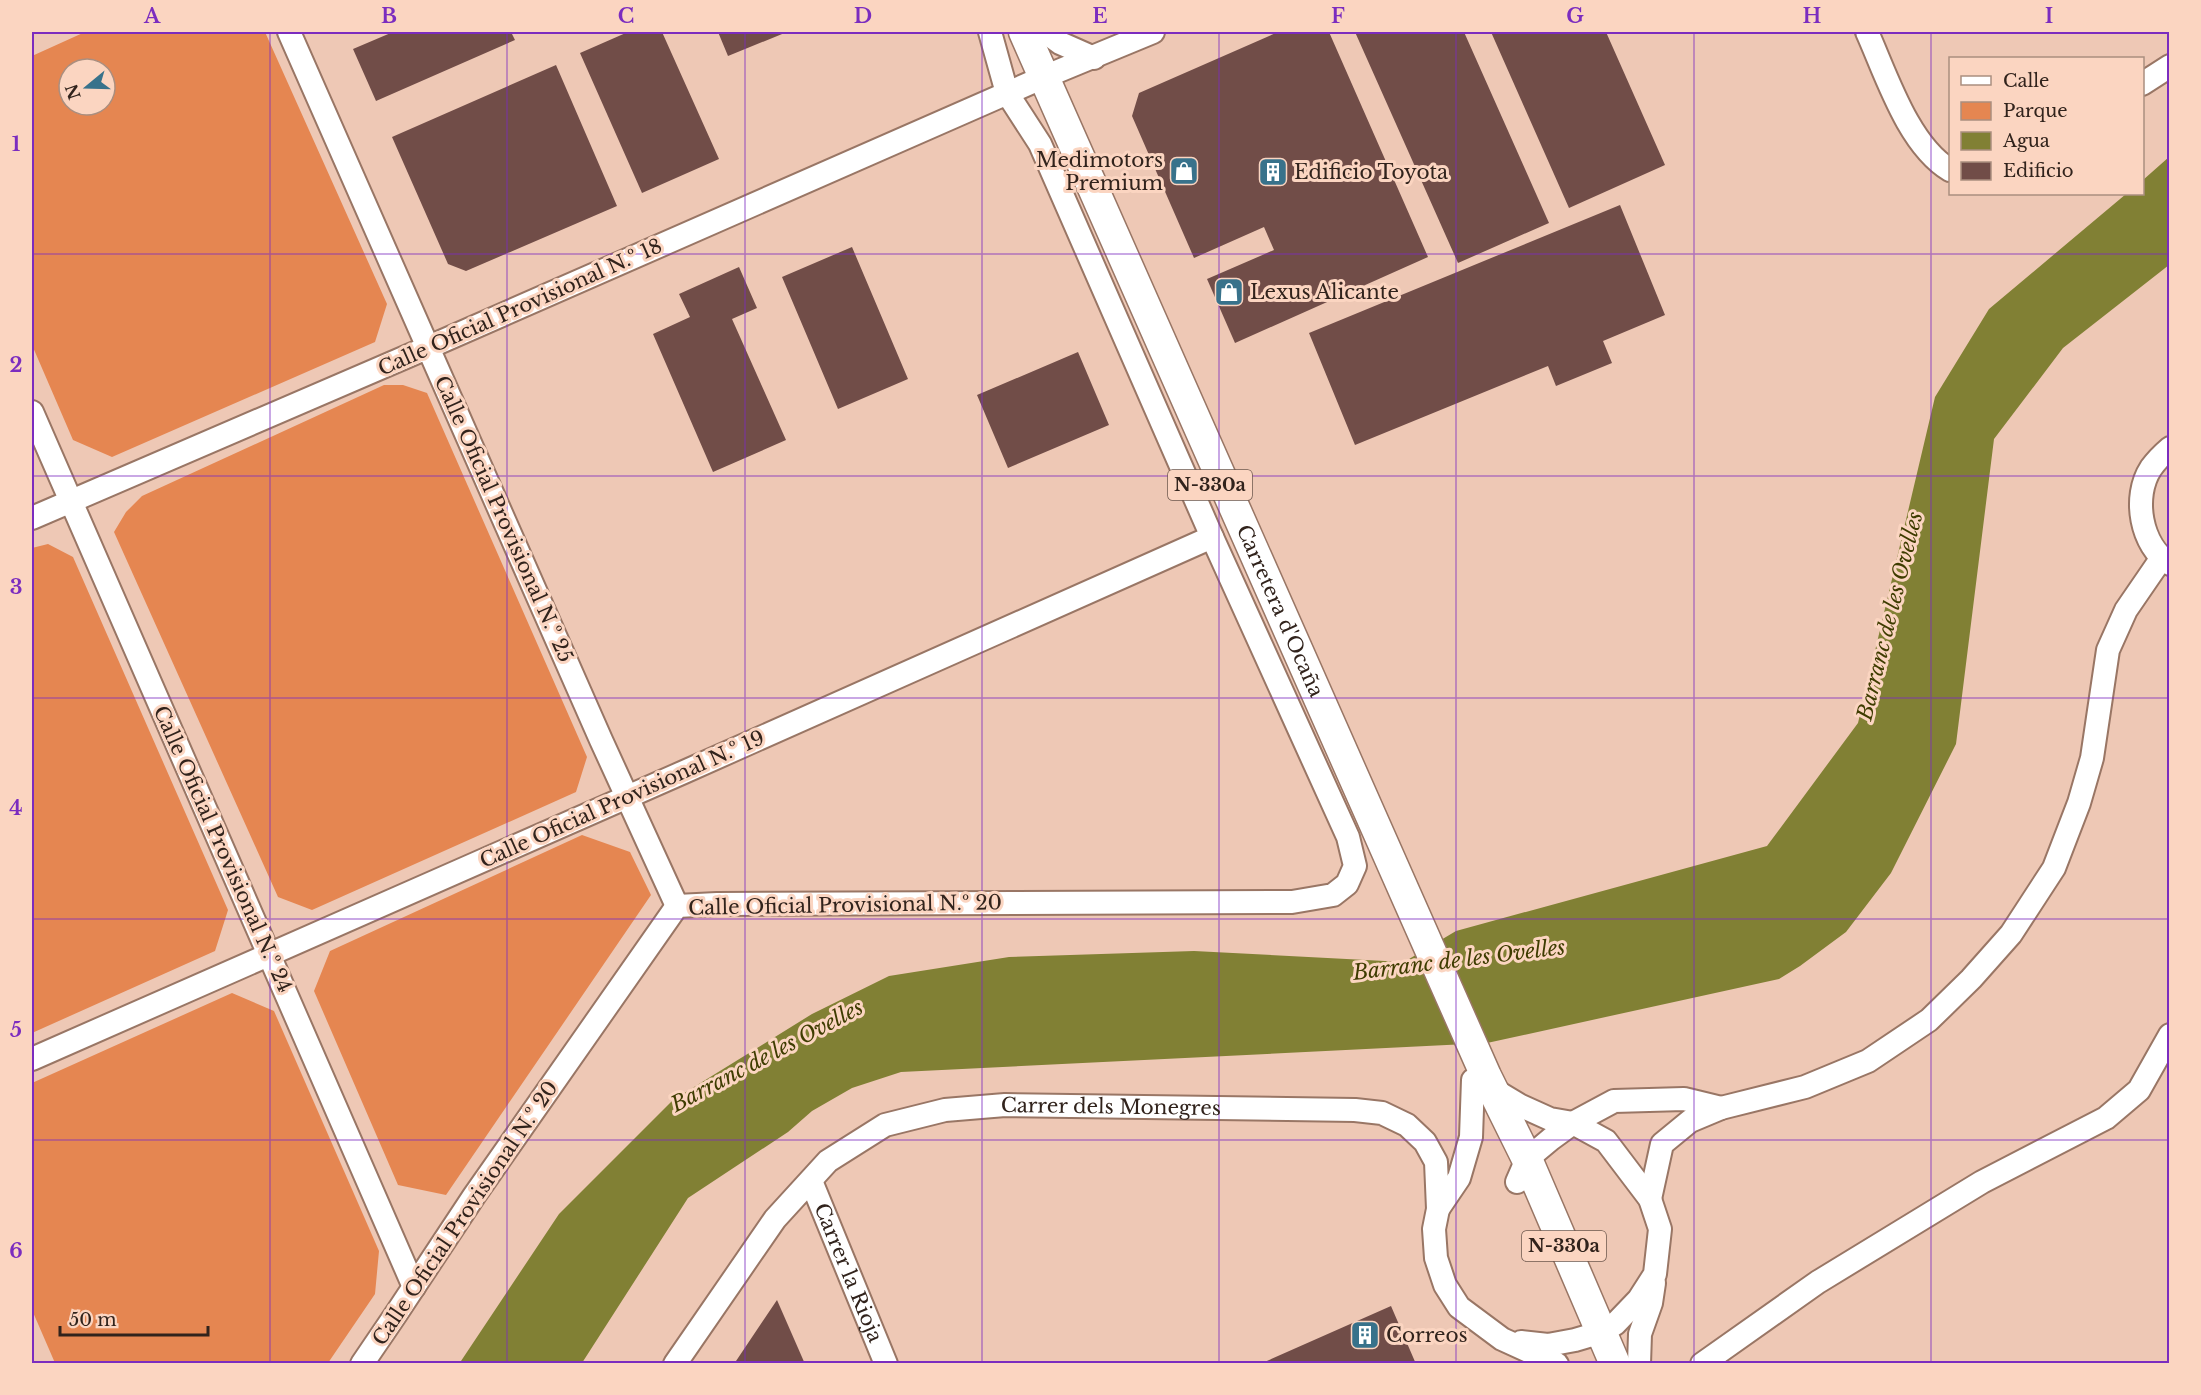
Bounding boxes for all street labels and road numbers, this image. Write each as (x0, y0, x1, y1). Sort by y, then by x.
street label: Calle Oficial Provisional N.º 18 (374, 233, 666, 381)
street label: Calle Oficial Provisional N.º 25 (430, 372, 578, 666)
road number: N-330a (1168, 470, 1252, 500)
street label: Carretera d'Ocaña (1232, 521, 1329, 702)
street label: Calle Oficial Provisional N.º 24 (149, 702, 297, 996)
street label: Calle Oficial Provisional N.º 19 (476, 725, 768, 873)
street label: Calle Oficial Provisional N.º 20 (688, 890, 1002, 920)
street label: Calle Oficial Provisional N.º 20 (367, 1076, 563, 1350)
street label: Carrer dels Monegres (1001, 1093, 1221, 1120)
street label: Carrer la Rioja (809, 1199, 888, 1347)
road number: N-330a (1522, 1231, 1606, 1261)

